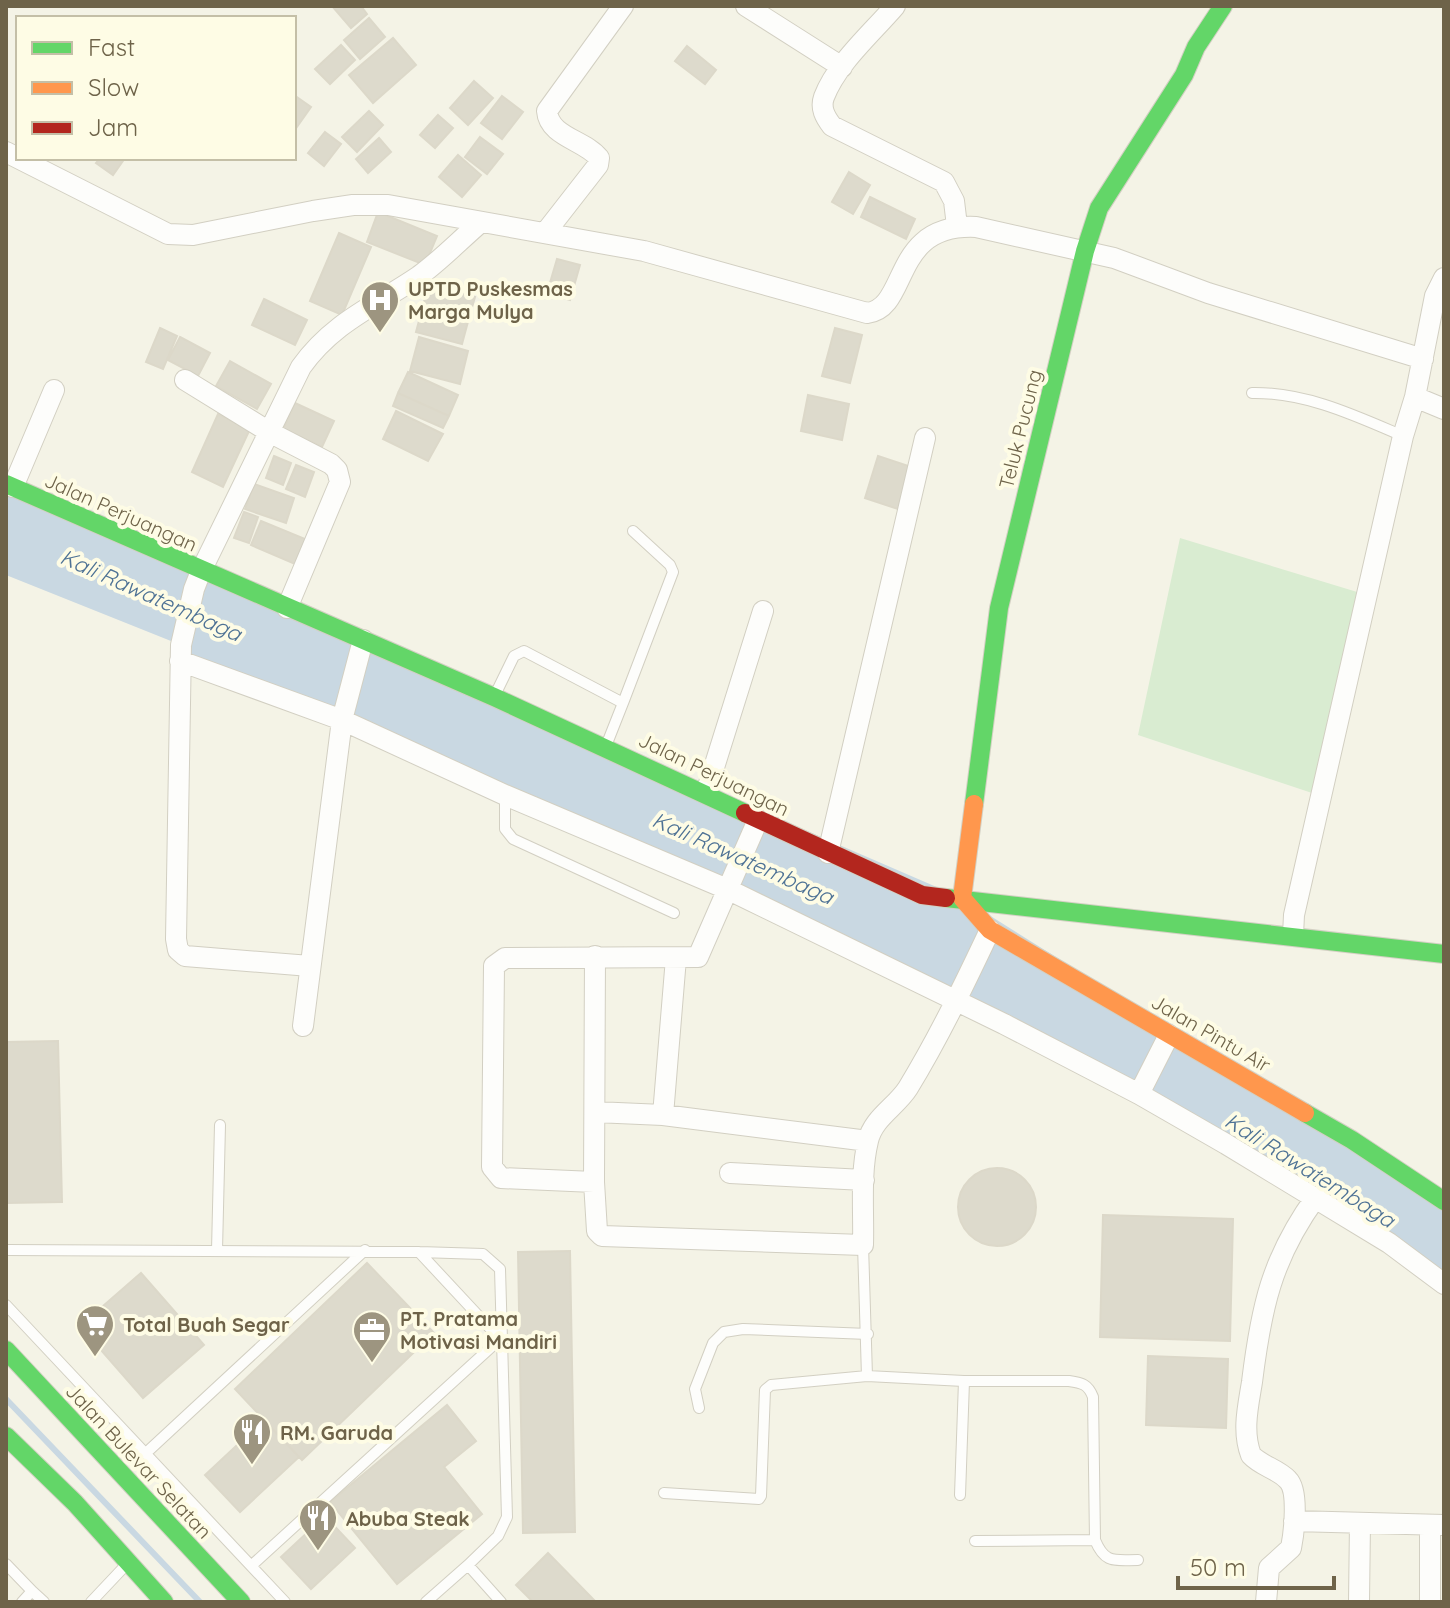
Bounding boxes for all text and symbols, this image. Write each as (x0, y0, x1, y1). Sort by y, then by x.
legend (16, 16, 296, 160)
text: Fast (88, 32, 135, 62)
text: Slow (88, 72, 139, 102)
text: Jam (88, 112, 138, 142)
place label: UPTD Puskesmas Marga Mulya (408, 276, 573, 324)
hospital icon: UPTD Puskesmas Marga Mulya (359, 279, 401, 334)
street label: Teluk Pucung (993, 367, 1047, 491)
street label: Jalan Perjuangan (41, 467, 201, 557)
water label: Kali Rawatembaga (56, 542, 247, 648)
street label: Jalan Perjuangan (635, 727, 793, 821)
water label: Kali Rawatembaga (648, 805, 839, 911)
street label: Jalan Pintu Air (1147, 989, 1275, 1077)
water label: Kali Rawatembaga (1220, 1106, 1402, 1235)
supermarket icon: Total Buah Segar (74, 1303, 116, 1358)
place label: PT. Pratama Motivasi Mandiri (400, 1306, 557, 1354)
office icon: PT. Pratama Motivasi Mandiri (351, 1309, 393, 1364)
place label: Total Buah Segar (123, 1312, 290, 1337)
street label: Jalan Bulevar Selatan (61, 1378, 217, 1544)
restaurant icon: RM. Garuda (231, 1411, 273, 1466)
place label: RM. Garuda (280, 1420, 393, 1445)
restaurant icon: Abuba Steak (297, 1497, 339, 1552)
place label: Abuba Steak (346, 1506, 470, 1531)
scale bar (1178, 1540, 1334, 1590)
text: 50 m (1190, 1552, 1246, 1582)

